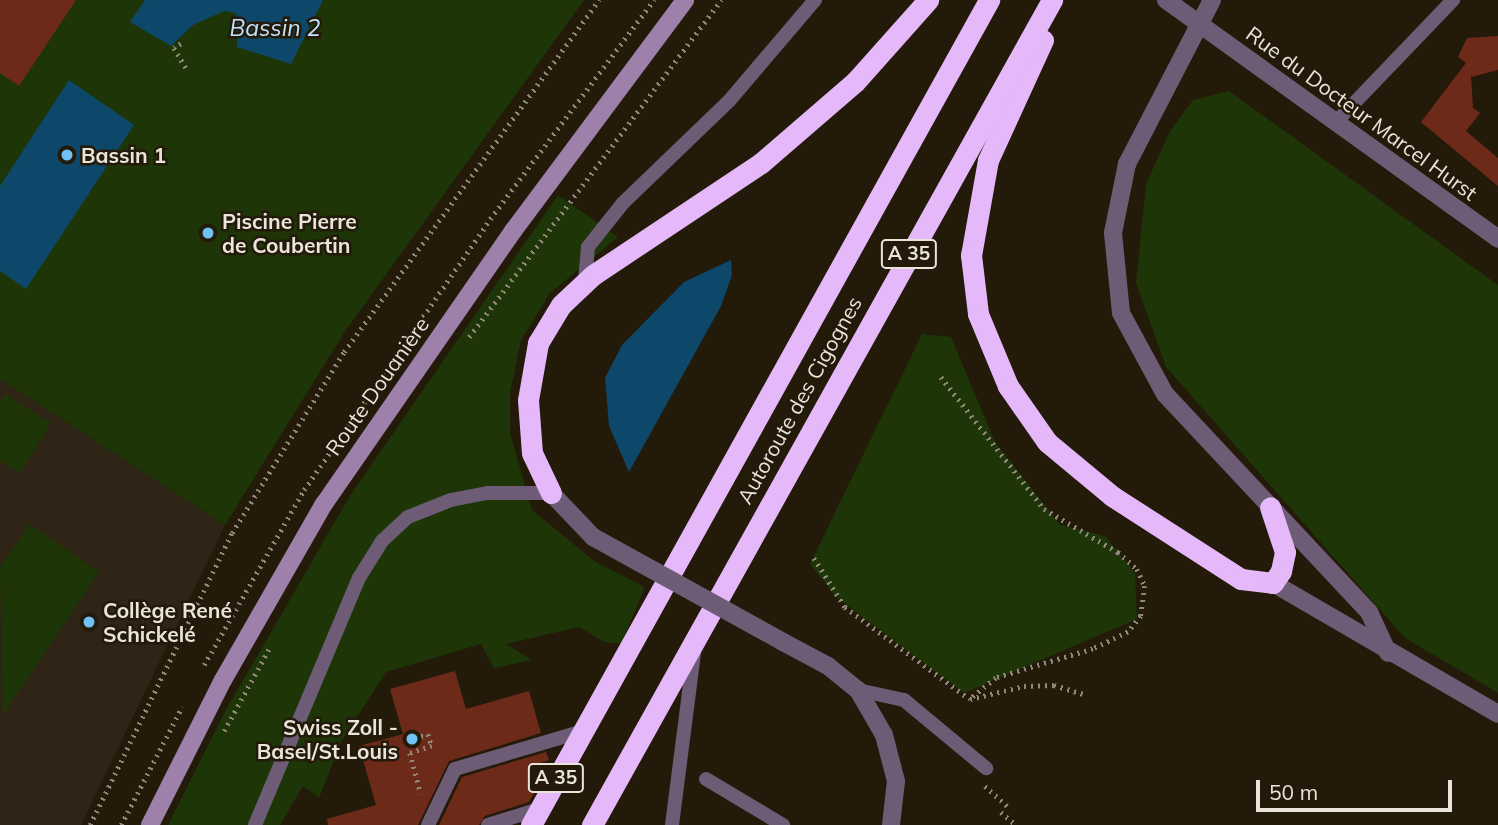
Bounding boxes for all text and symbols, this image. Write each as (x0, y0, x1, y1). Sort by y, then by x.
water label: Bassin 2 (229, 14, 321, 42)
street label: Rue du Docteur Marcel Hurst (1242, 21, 1482, 205)
place label: Bassin 1 (81, 142, 166, 168)
marker: Bassin 1 (59, 147, 75, 163)
place label: Piscine Pierre de Coubertin (222, 208, 357, 258)
marker: Piscine Pierre de Coubertin (200, 225, 216, 241)
road number: A 35 (879, 238, 939, 270)
street label: Autoroute des Cigognes (731, 292, 867, 508)
street label: Route Douanière (320, 312, 434, 460)
place label: Collège René Schickelé (103, 597, 232, 647)
marker: Collège René Schickelé (81, 614, 97, 630)
place label: Swiss Zoll - Basel/St.Louis (257, 714, 398, 764)
marker: Swiss Zoll - Basel/St.Louis (404, 731, 420, 747)
road number: A 35 (526, 762, 586, 793)
scale bar (1260, 766, 1456, 810)
text: 50 m (1269, 779, 1318, 805)

